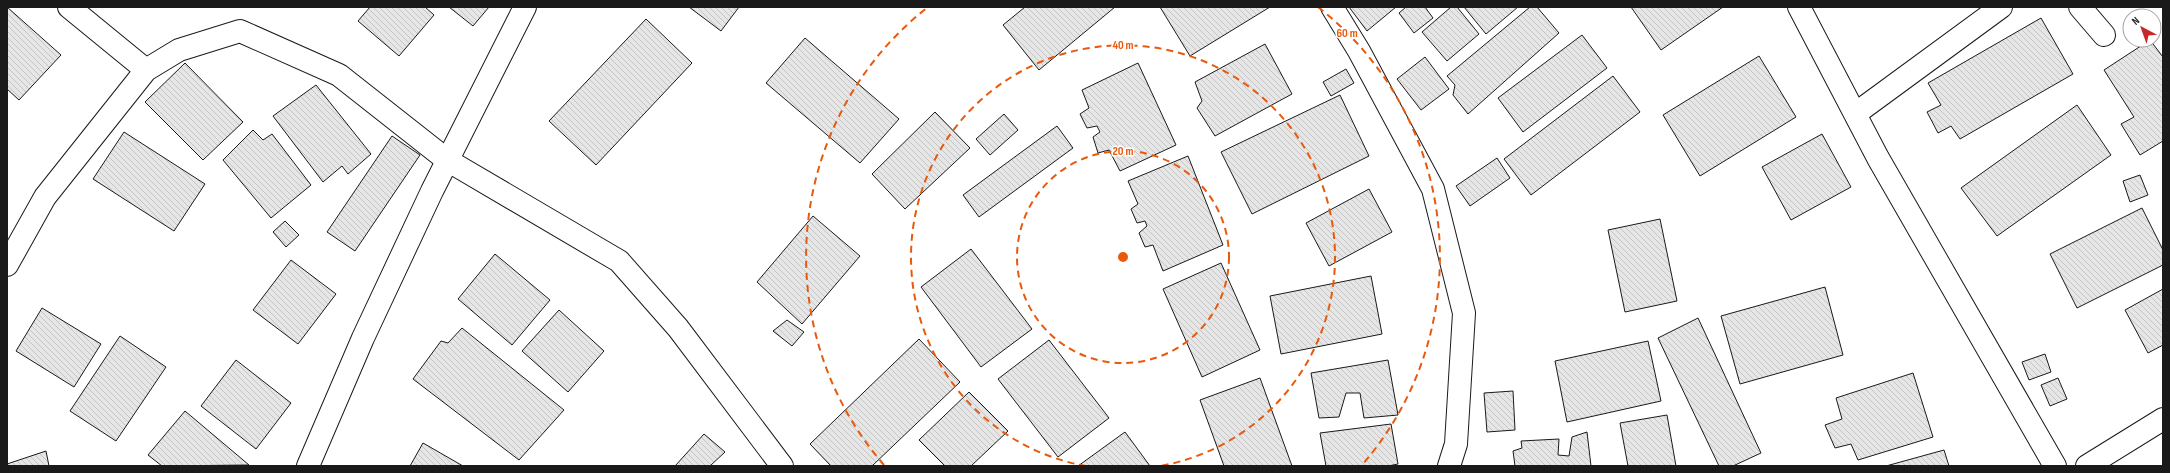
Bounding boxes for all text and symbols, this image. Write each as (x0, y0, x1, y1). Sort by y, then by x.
north arrow (2122, 8, 2162, 48)
text: N (2129, 14, 2142, 28)
text: 60 m (1336, 26, 1358, 41)
text: 40 m (1112, 38, 1134, 53)
text: 20 m (1113, 144, 1133, 159)
centre of rings (1116, 250, 1130, 264)

